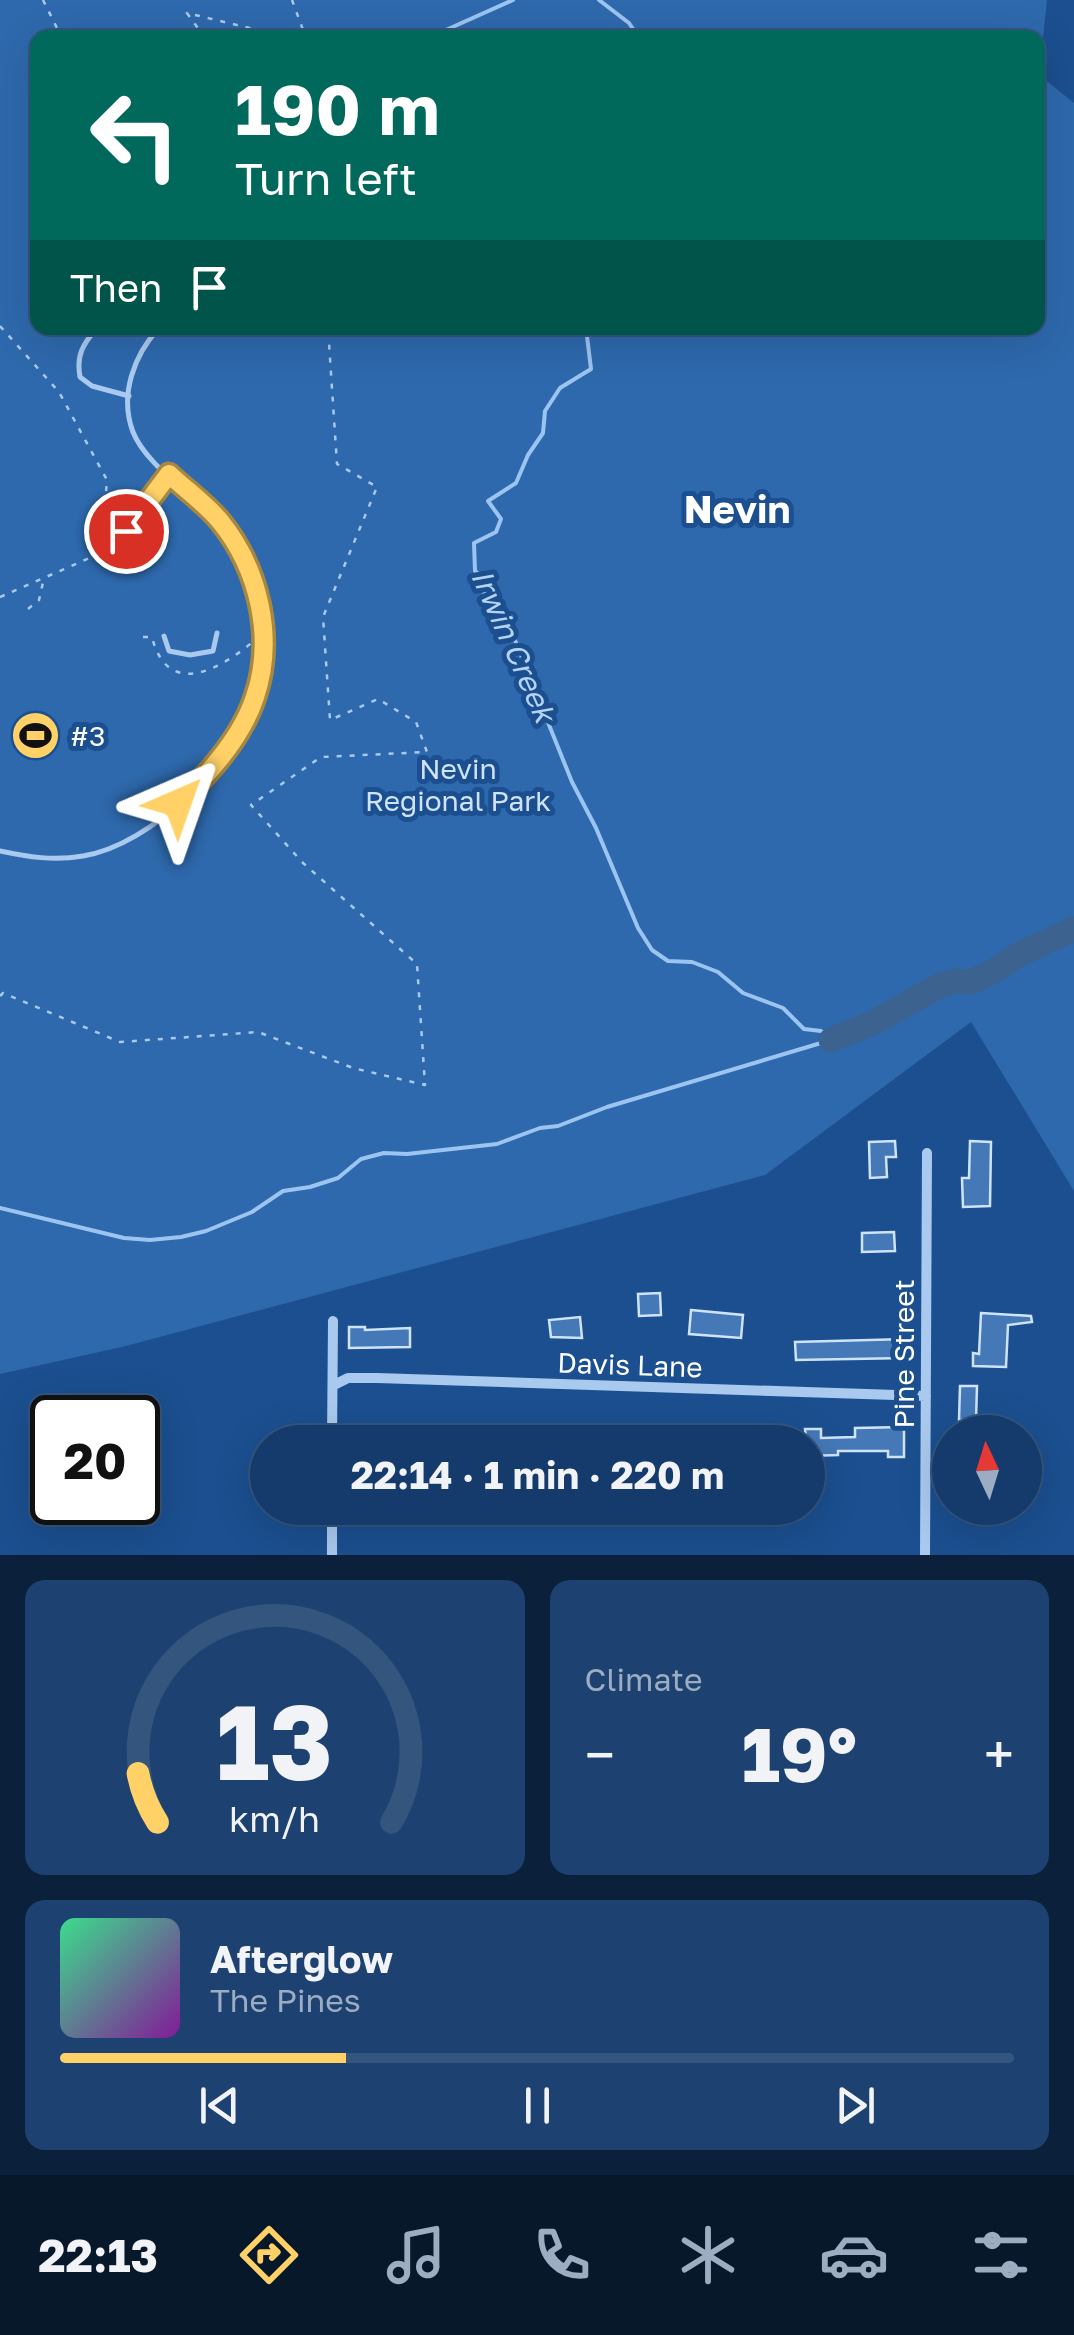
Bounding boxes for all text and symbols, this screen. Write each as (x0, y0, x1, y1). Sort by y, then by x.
text: 190 m (235, 66, 440, 150)
icon: left (70, 70, 200, 200)
text: Turn left (235, 151, 417, 205)
icon: arrive (182, 260, 237, 315)
text: Then (70, 265, 162, 310)
district label: Nevin (684, 486, 790, 531)
pin (84, 489, 169, 574)
icon: arrive (99, 504, 154, 559)
water label: Irwin Creek (464, 564, 565, 730)
sports icon: #3 (9, 710, 61, 762)
place label: #3 (70, 719, 105, 752)
position arrow (126, 751, 230, 855)
park label: Nevin Regional Park (365, 752, 551, 817)
street label: Pine Street (887, 1279, 920, 1429)
street label: Davis Lane (557, 1345, 703, 1384)
speed limit sign: 20 (30, 1395, 160, 1525)
north arrow (932, 1415, 1042, 1525)
map controls (932, 1415, 1042, 1525)
text: 22:14 · 1 min · 220 m (351, 1452, 724, 1497)
text: Climate (585, 1660, 703, 1698)
text: 13 (216, 1678, 333, 1803)
text: 19° (741, 1708, 857, 1799)
text: − (585, 1721, 615, 1787)
text: + (984, 1721, 1014, 1787)
text: km/h (229, 1797, 320, 1840)
text: Afterglow (210, 1936, 393, 1981)
text: The Pines (210, 1981, 361, 2019)
icon: previous (192, 2078, 247, 2133)
icon: pause (510, 2078, 565, 2133)
icon: next (828, 2078, 883, 2133)
icon: directions (234, 2220, 304, 2290)
icon: music (381, 2220, 451, 2290)
icon: phone (527, 2220, 597, 2290)
icon: climate (673, 2220, 743, 2290)
icon: car (819, 2220, 889, 2290)
icon: filters (966, 2220, 1036, 2290)
text: 22:13 (38, 2228, 158, 2282)

